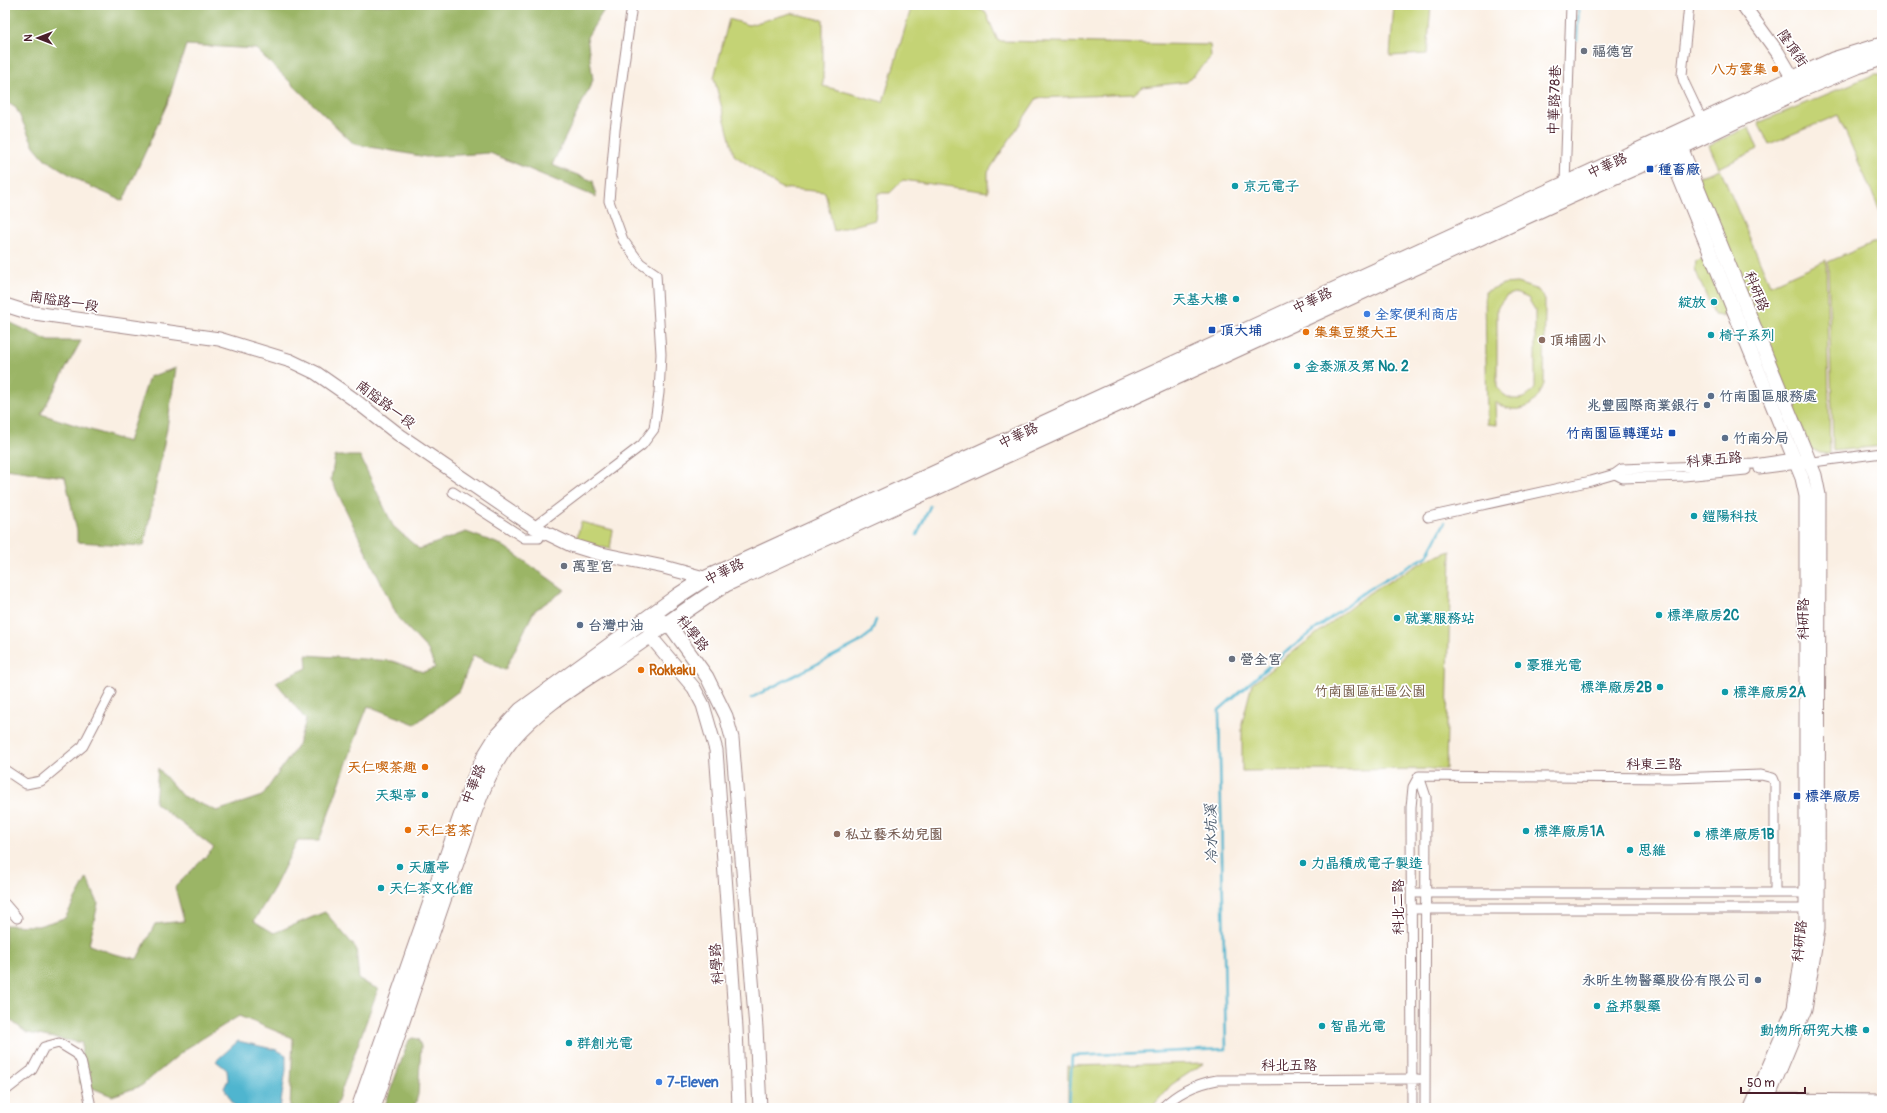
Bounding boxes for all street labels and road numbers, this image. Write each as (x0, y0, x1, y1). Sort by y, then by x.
street label: 隆頂街 (1774, 26, 1811, 70)
street label: 中華路78巷 (1545, 64, 1564, 136)
street label: 中華路 (1585, 149, 1630, 182)
street label: 科研路 (1741, 269, 1772, 314)
street label: 中華路 (1290, 284, 1335, 317)
street label: 南隘路一段 (28, 288, 100, 315)
street label: 南隘路一段 (353, 377, 419, 432)
street label: 中華路 (996, 419, 1041, 452)
street label: 科東五路 (1685, 449, 1743, 470)
street label: 中華路 (702, 555, 747, 588)
street label: 科研路 (1795, 598, 1812, 640)
street label: 科學路 (673, 612, 712, 655)
street label: 科東三路 (1626, 756, 1682, 773)
street label: 中華路 (458, 762, 489, 807)
street label: 科北二路 (1390, 879, 1407, 935)
street label: 科研路 (1789, 919, 1810, 963)
street label: 科學路 (707, 942, 726, 986)
street label: 科北五路 (1261, 1057, 1317, 1074)

